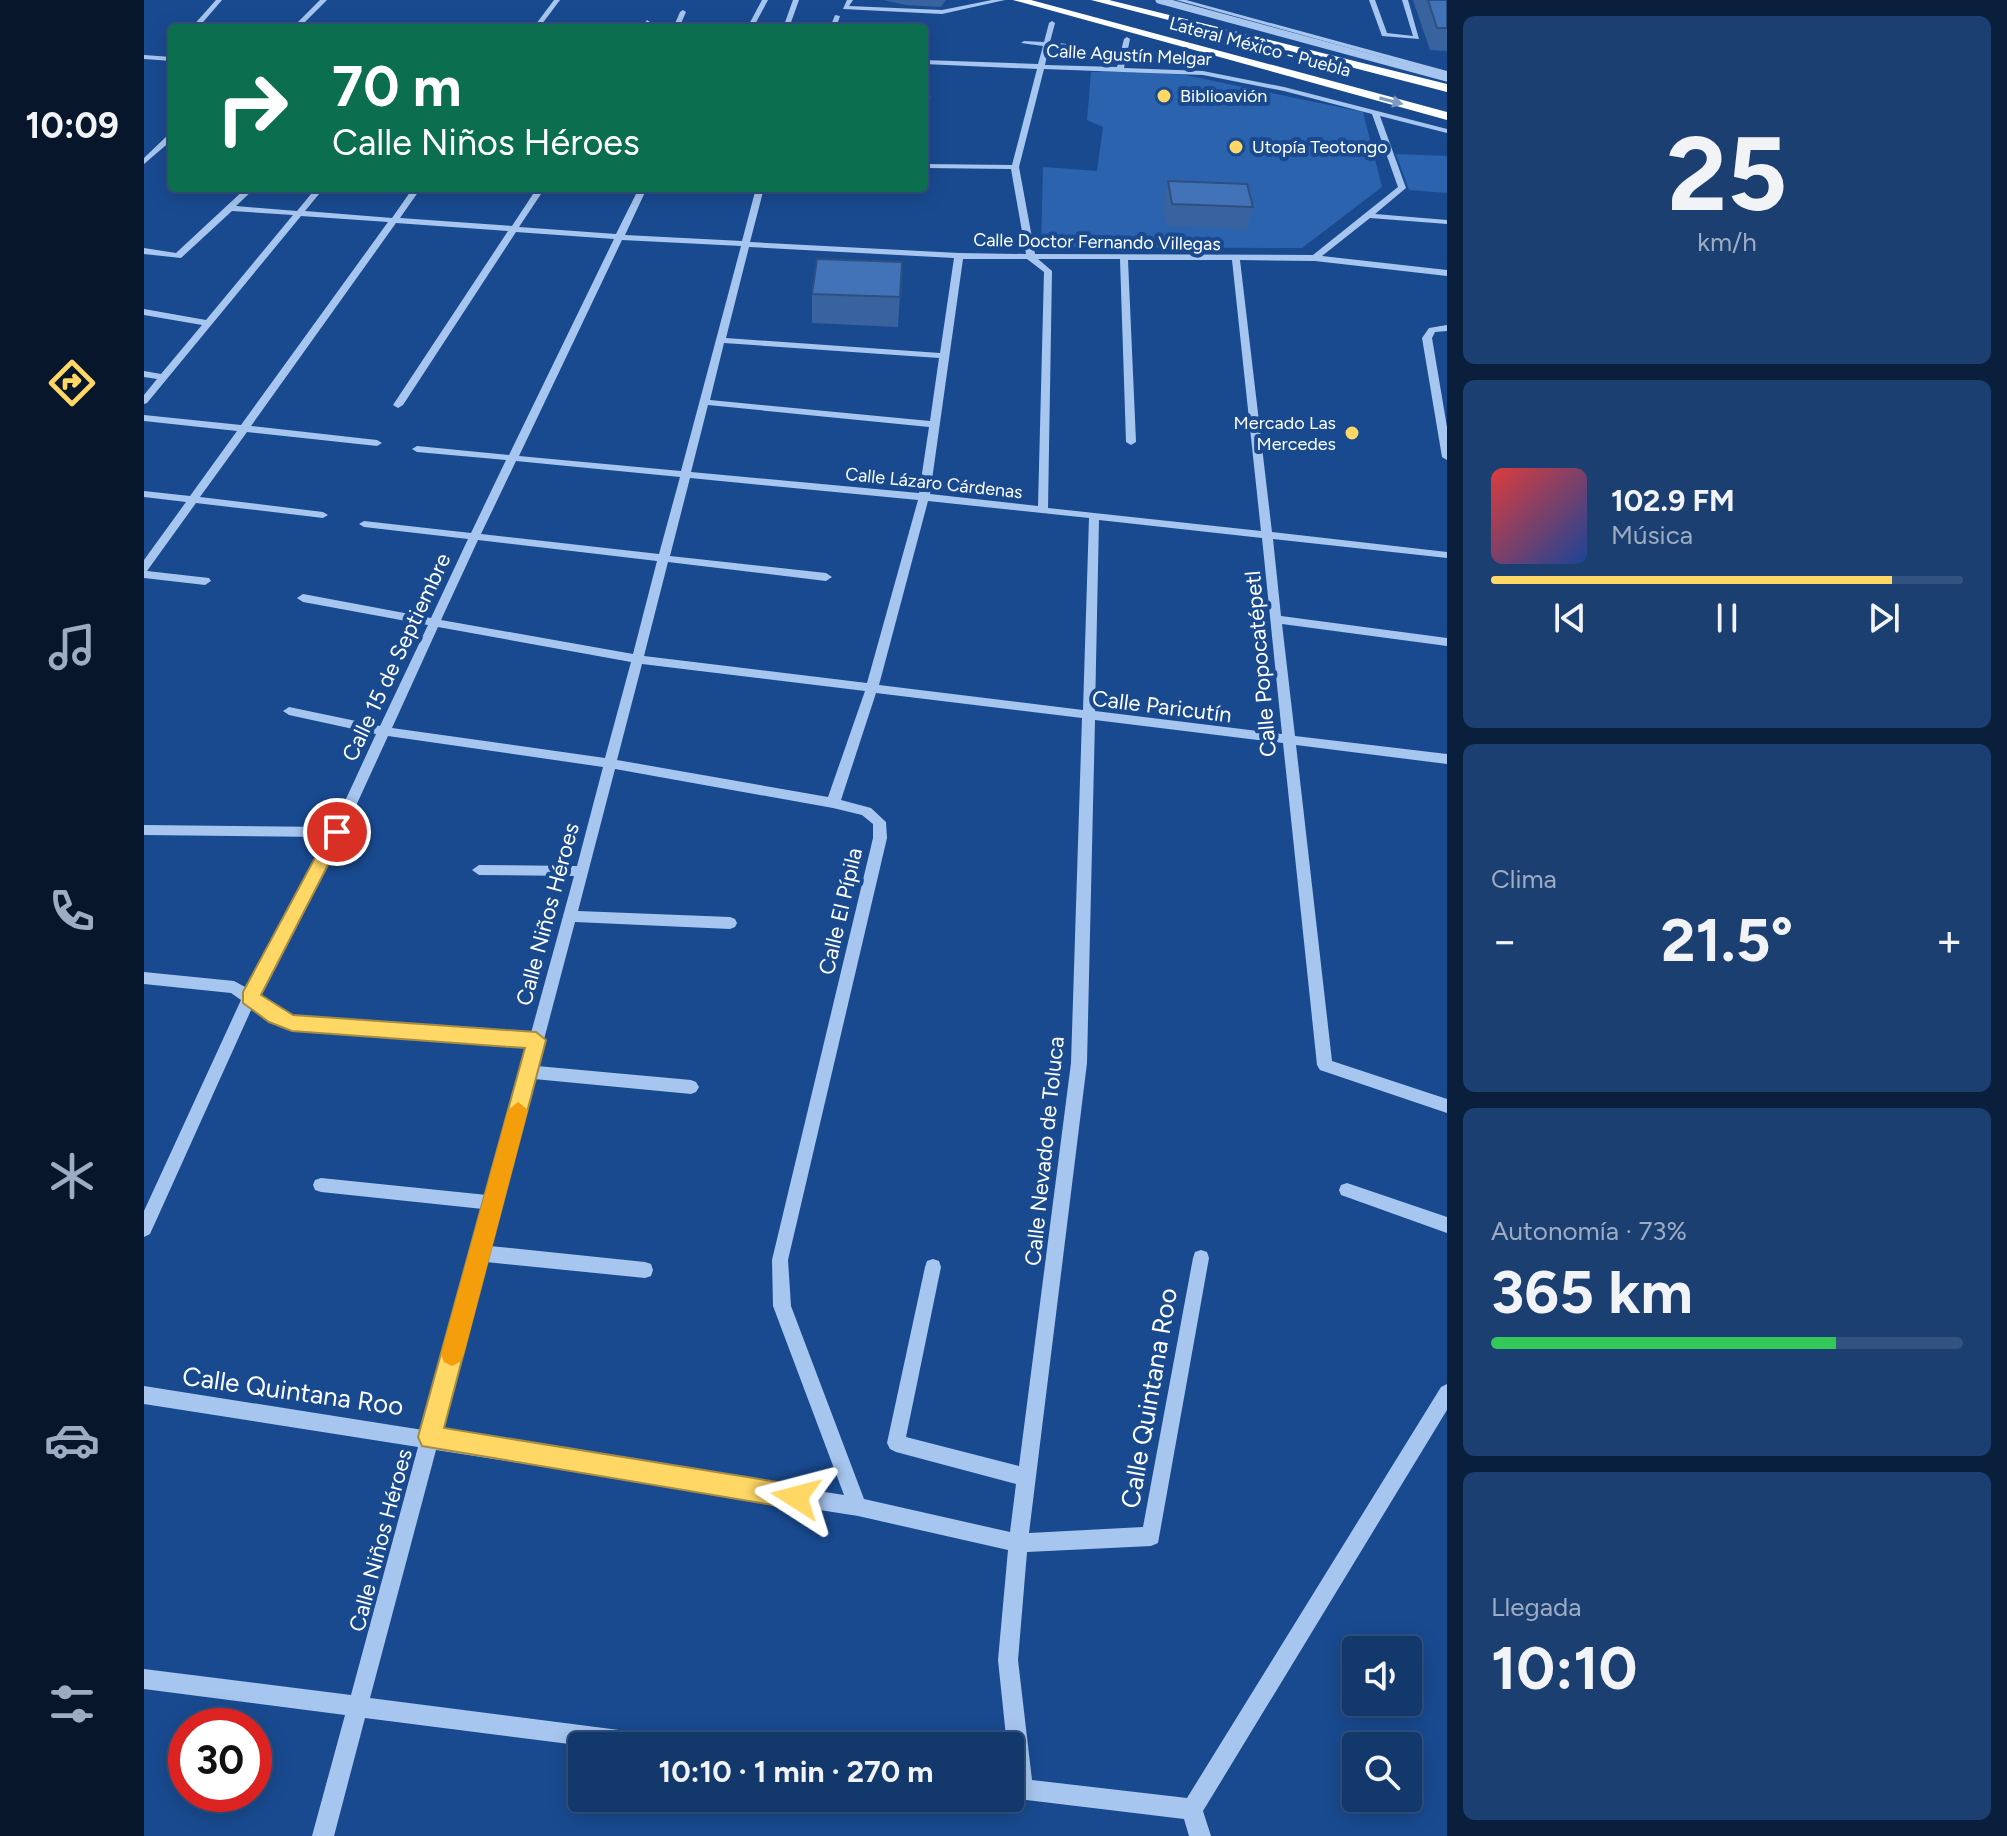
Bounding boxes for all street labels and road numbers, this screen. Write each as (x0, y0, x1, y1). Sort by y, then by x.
street label: Lateral México - Puebla (1167, 12, 1353, 82)
street label: Calle Agustín Melgar (1046, 40, 1212, 70)
street label: Calle Doctor Fernando Villegas (973, 229, 1221, 255)
street label: Calle Lázaro Cárdenas (844, 463, 1024, 503)
street label: Calle 15 de Septiembre (336, 549, 457, 766)
street label: Calle Popocatépetl (1239, 570, 1282, 758)
street label: Calle Paricutín (1091, 685, 1233, 728)
street label: Calle Niños Héroes (510, 820, 585, 1008)
street label: Calle El Pípila (813, 845, 868, 977)
street label: Calle Nevado de Toluca (1019, 1035, 1070, 1267)
street label: Calle Quintana Roo (1114, 1285, 1184, 1511)
street label: Calle Quintana Roo (180, 1360, 406, 1422)
street label: Calle Niños Héroes (343, 1446, 418, 1634)

